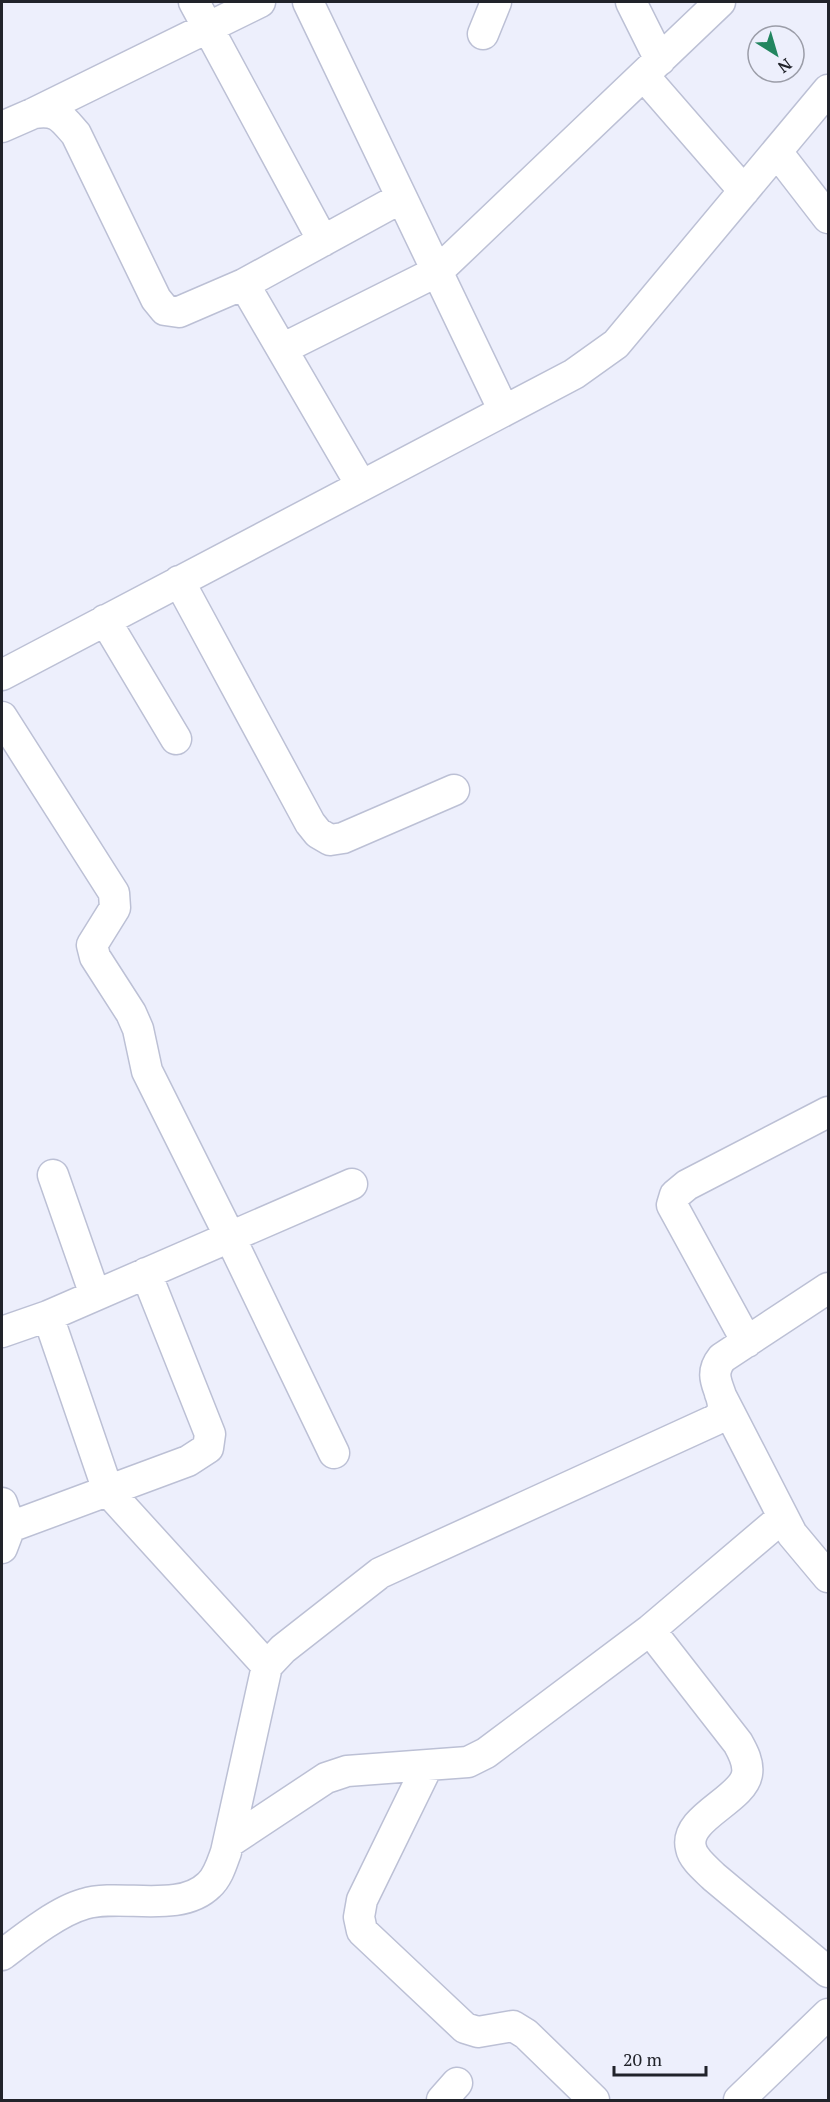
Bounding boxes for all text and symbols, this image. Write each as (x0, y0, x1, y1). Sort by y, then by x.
north arrow (746, 24, 806, 84)
text: N (774, 54, 796, 78)
scale bar (614, 2039, 706, 2077)
text: 20 m (623, 2047, 663, 2071)

